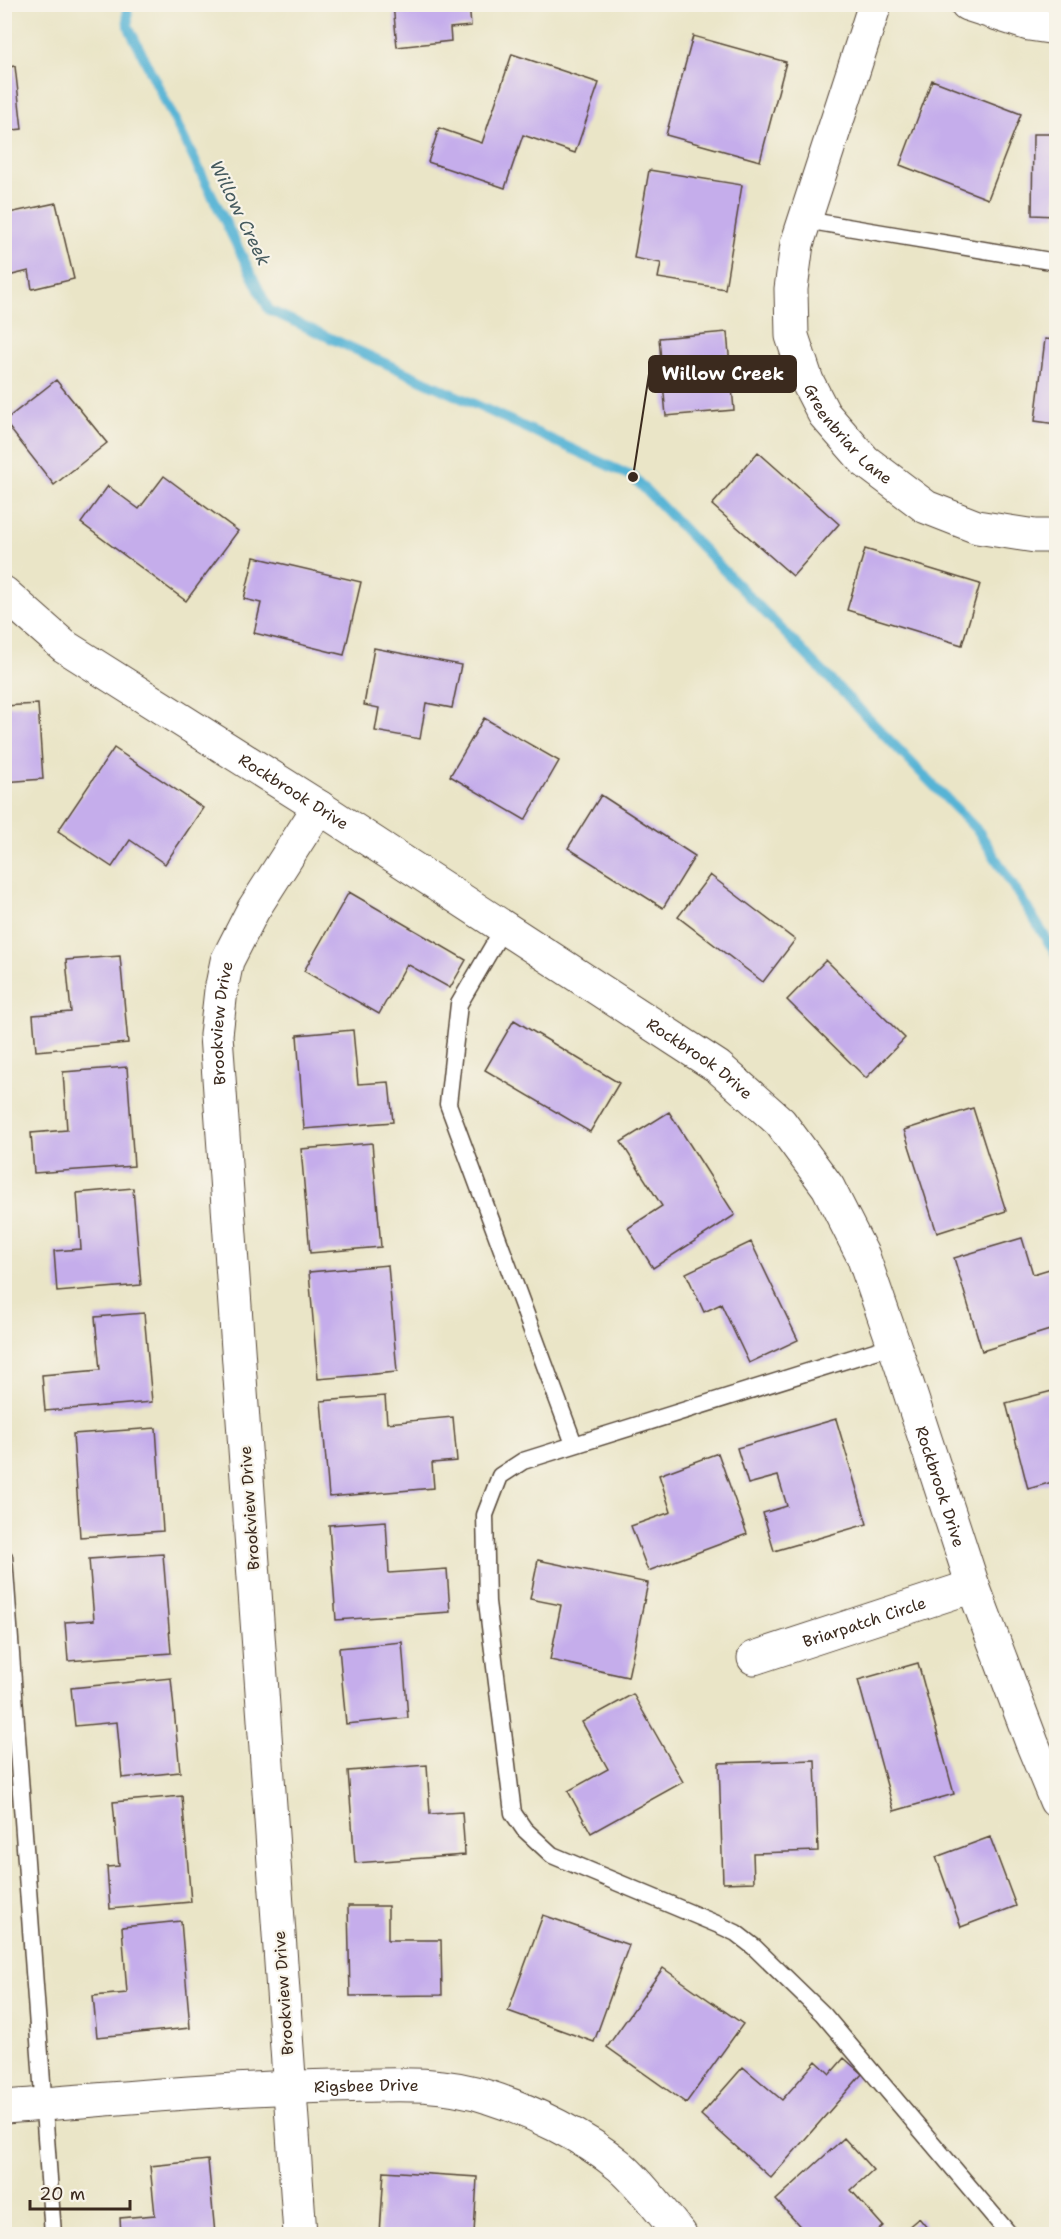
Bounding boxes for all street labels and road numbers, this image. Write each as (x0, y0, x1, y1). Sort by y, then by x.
street label: Greenbriar Lane (799, 380, 896, 489)
street label: Rockbrook Drive (235, 749, 353, 835)
street label: Brookview Drive (206, 959, 238, 1086)
street label: Rockbrook Drive (642, 1013, 757, 1104)
street label: Rockbrook Drive (911, 1423, 970, 1550)
street label: Brookview Drive (235, 1445, 264, 1571)
street label: Briarpatch Circle (800, 1592, 929, 1652)
street label: Brookview Drive (269, 1930, 298, 2056)
street label: Rigsbee Drive (314, 2075, 419, 2097)

